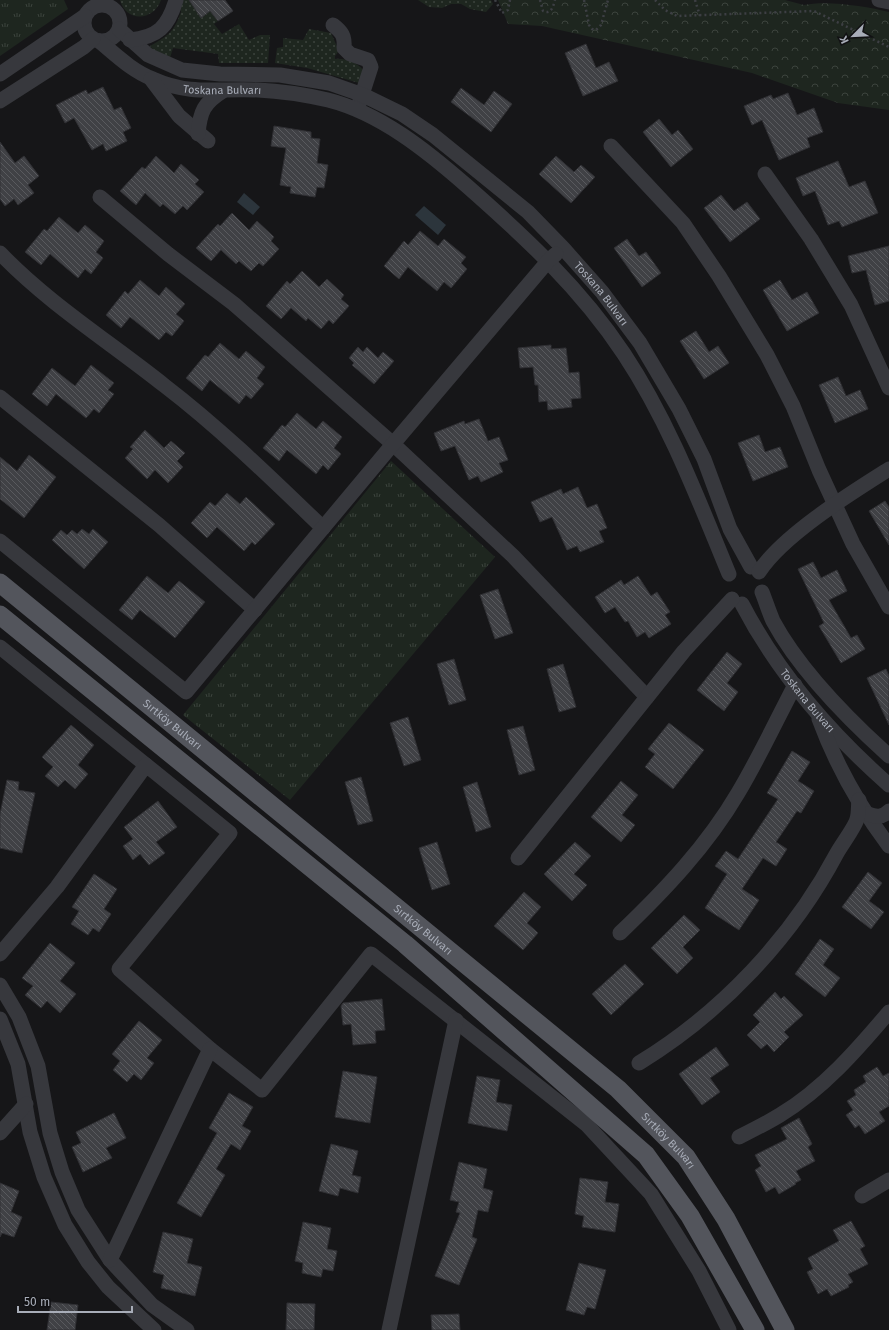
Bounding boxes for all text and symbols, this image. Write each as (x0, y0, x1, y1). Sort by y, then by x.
north arrow (833, 16, 873, 56)
text: K (837, 33, 852, 46)
street label: Toskana Bulvarı (182, 82, 262, 97)
street label: Toskana Bulvarı (572, 259, 631, 328)
street label: Toskana Bulvarı (778, 666, 838, 735)
street label: Sırtköy Bulvarı (140, 696, 205, 752)
street label: Sırtköy Bulvarı (391, 902, 455, 958)
street label: Sırtköy Bulvarı (639, 1110, 698, 1171)
scale bar (18, 1288, 132, 1314)
text: 50 m (24, 1295, 50, 1309)

